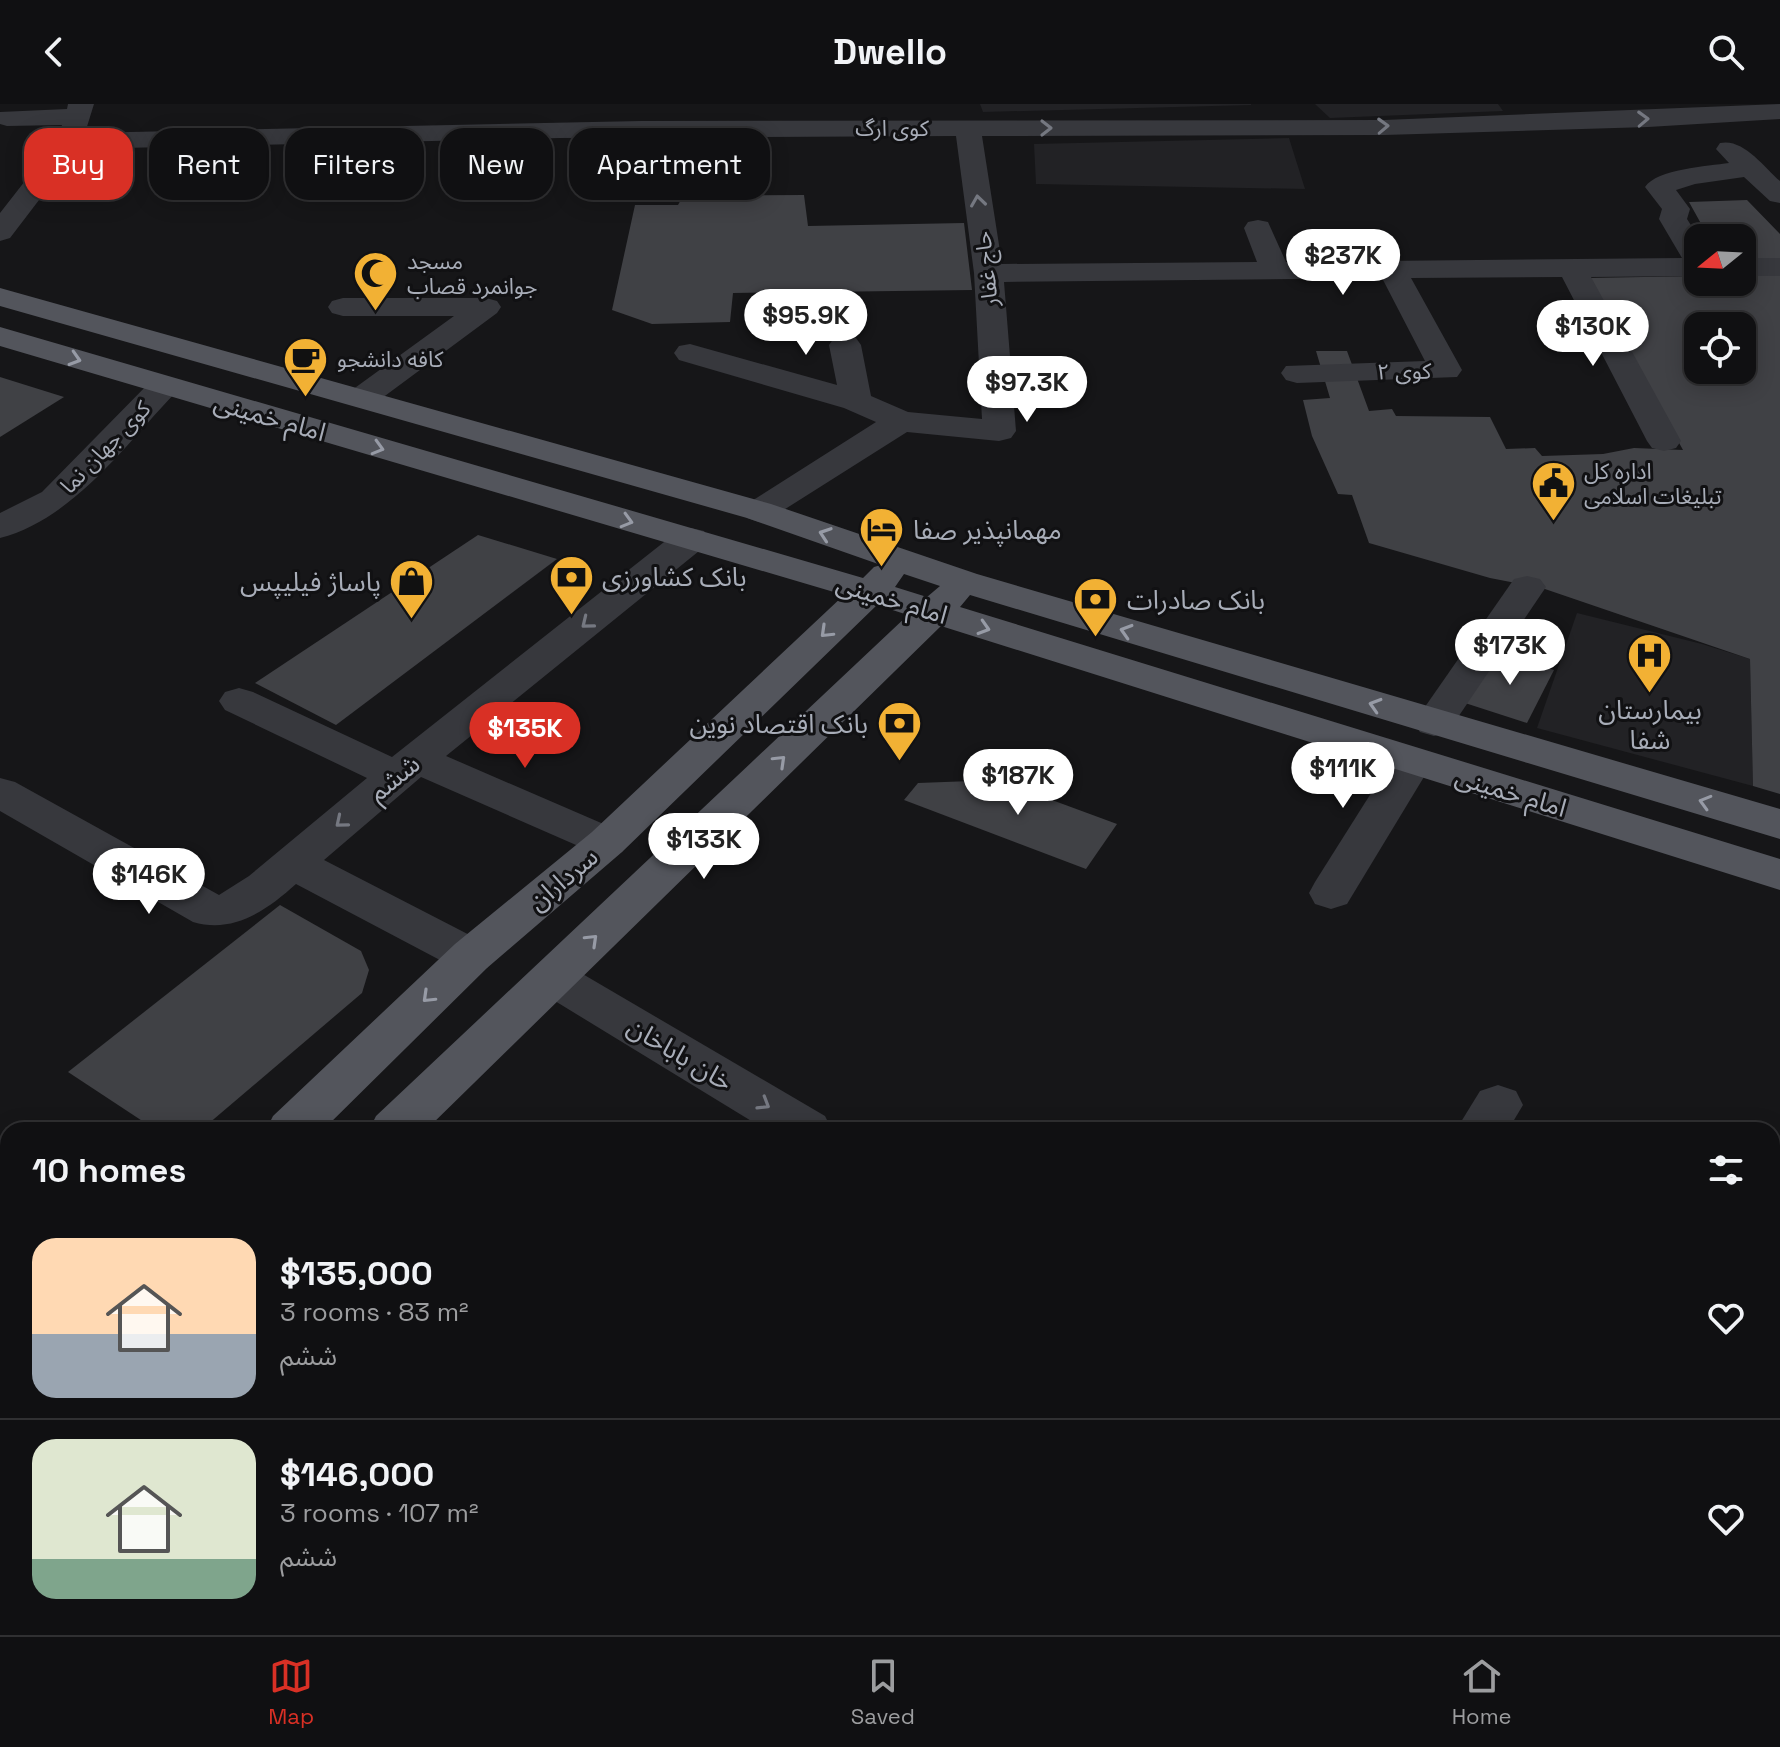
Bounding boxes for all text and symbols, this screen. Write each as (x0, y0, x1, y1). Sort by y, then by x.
text: Dwello (833, 29, 947, 75)
icon: back (32, 30, 76, 74)
icon: search (1704, 30, 1748, 74)
one-way arrow (1637, 110, 1650, 128)
street label: کوی ارگ (855, 114, 930, 142)
one-way arrow (1377, 118, 1390, 135)
one-way arrow (1040, 119, 1053, 137)
chip: Buy (24, 128, 133, 200)
chip: Rent (149, 128, 269, 200)
chip: Filters (285, 128, 424, 200)
chip: New (440, 128, 553, 200)
chip: Apartment (569, 128, 770, 200)
one-way arrow (970, 194, 987, 208)
north arrow (1684, 224, 1756, 296)
map controls (1684, 224, 1756, 384)
pin: $237K (1287, 229, 1399, 297)
street label: حاج غفار (968, 230, 1007, 309)
text: $237K (1304, 238, 1382, 272)
place label: مسجد جوانمرد قصاب (407, 247, 537, 300)
mosque icon: مسجد جوانمرد قصاب (352, 250, 400, 313)
pin: $95.9K (741, 289, 871, 357)
text: $95.9K (762, 298, 850, 332)
pin: $130K (1537, 300, 1649, 368)
text: $130K (1555, 309, 1631, 343)
button: locate (1684, 312, 1756, 384)
cafe icon: کافه دانشجو (282, 335, 330, 398)
place label: کافه دانشجو (337, 345, 444, 373)
one-way arrow (67, 350, 81, 366)
pin: $97.3K (962, 356, 1092, 424)
street label: کوی ۲ (1377, 357, 1432, 385)
text: $97.3K (985, 365, 1069, 399)
street label: امام خمینی (209, 385, 330, 452)
street label: کوی جهان نما (54, 394, 157, 499)
one-way arrow (370, 439, 384, 455)
place label: اداره کل تبلیغات اسلامی (1584, 457, 1722, 510)
public building icon: اداره کل تبلیغات اسلامی (1529, 460, 1577, 523)
hotel icon: مهمانپذیر صفا (858, 506, 906, 569)
one-way arrow (620, 512, 634, 528)
place label: مهمانپذیر صفا (913, 513, 1062, 547)
one-way arrow (819, 527, 833, 544)
bank icon: بانک کشاورزی (547, 553, 595, 616)
shop icon: پاساژ فیلیپس (388, 558, 436, 621)
place label: بانک کشاورزی (602, 560, 746, 594)
place label: پاساژ فیلیپس (240, 565, 381, 599)
street label: امام خمینی (831, 566, 952, 635)
bank icon: بانک صادرات (1072, 576, 1120, 639)
place label: بانک صادرات (1127, 583, 1265, 617)
one-way arrow (582, 613, 596, 628)
one-way arrow (976, 619, 990, 635)
pin: $173K (1454, 619, 1566, 687)
one-way arrow (821, 623, 835, 637)
one-way arrow (1120, 624, 1133, 640)
text: $173K (1473, 628, 1547, 662)
hospital icon: بیمارستان شفا (1626, 631, 1674, 694)
place label: بیمارستان شفا (1598, 693, 1702, 757)
one-way arrow (1369, 698, 1383, 714)
bank icon: بانک اقتصاد نوین (875, 700, 923, 763)
pin: $135K (469, 702, 581, 770)
place label: بانک اقتصاد نوین (690, 707, 868, 741)
text: $135K (487, 711, 563, 745)
pin: $111K (1287, 742, 1399, 810)
street label: ششم (361, 747, 429, 812)
pin: $187K (962, 749, 1074, 817)
text: $111K (1309, 751, 1377, 785)
one-way arrow (771, 755, 785, 770)
text: $187K (981, 758, 1055, 792)
street label: امام خمینی (1450, 759, 1571, 828)
one-way arrow (1699, 795, 1713, 812)
one-way arrow (336, 812, 350, 827)
pin: $133K (648, 813, 760, 881)
text: $133K (666, 822, 742, 856)
street label: سرداران (521, 840, 605, 918)
pin: $146K (93, 848, 205, 916)
text: $146K (111, 857, 187, 891)
one-way arrow (583, 935, 597, 950)
one-way arrow (423, 988, 437, 1002)
street label: خان باباخان (621, 1009, 739, 1099)
one-way arrow (755, 1094, 770, 1110)
icon: filters (1704, 1148, 1748, 1192)
text: 10 homes (32, 1149, 186, 1192)
text: $135,000 (280, 1252, 433, 1295)
icon: home (96, 1270, 192, 1366)
text: 3 rooms · 83 m² (280, 1295, 469, 1329)
icon: heart (1704, 1296, 1748, 1340)
text: ششم (280, 1339, 337, 1373)
text: $146,000 (280, 1453, 434, 1496)
icon: home (96, 1471, 192, 1567)
text: 3 rooms · 107 m² (280, 1496, 478, 1530)
icon: heart (1704, 1497, 1748, 1541)
text: ششم (280, 1540, 337, 1574)
tab: Map (268, 1654, 314, 1730)
tab: Saved (851, 1654, 915, 1730)
tab: Home (1452, 1654, 1512, 1730)

